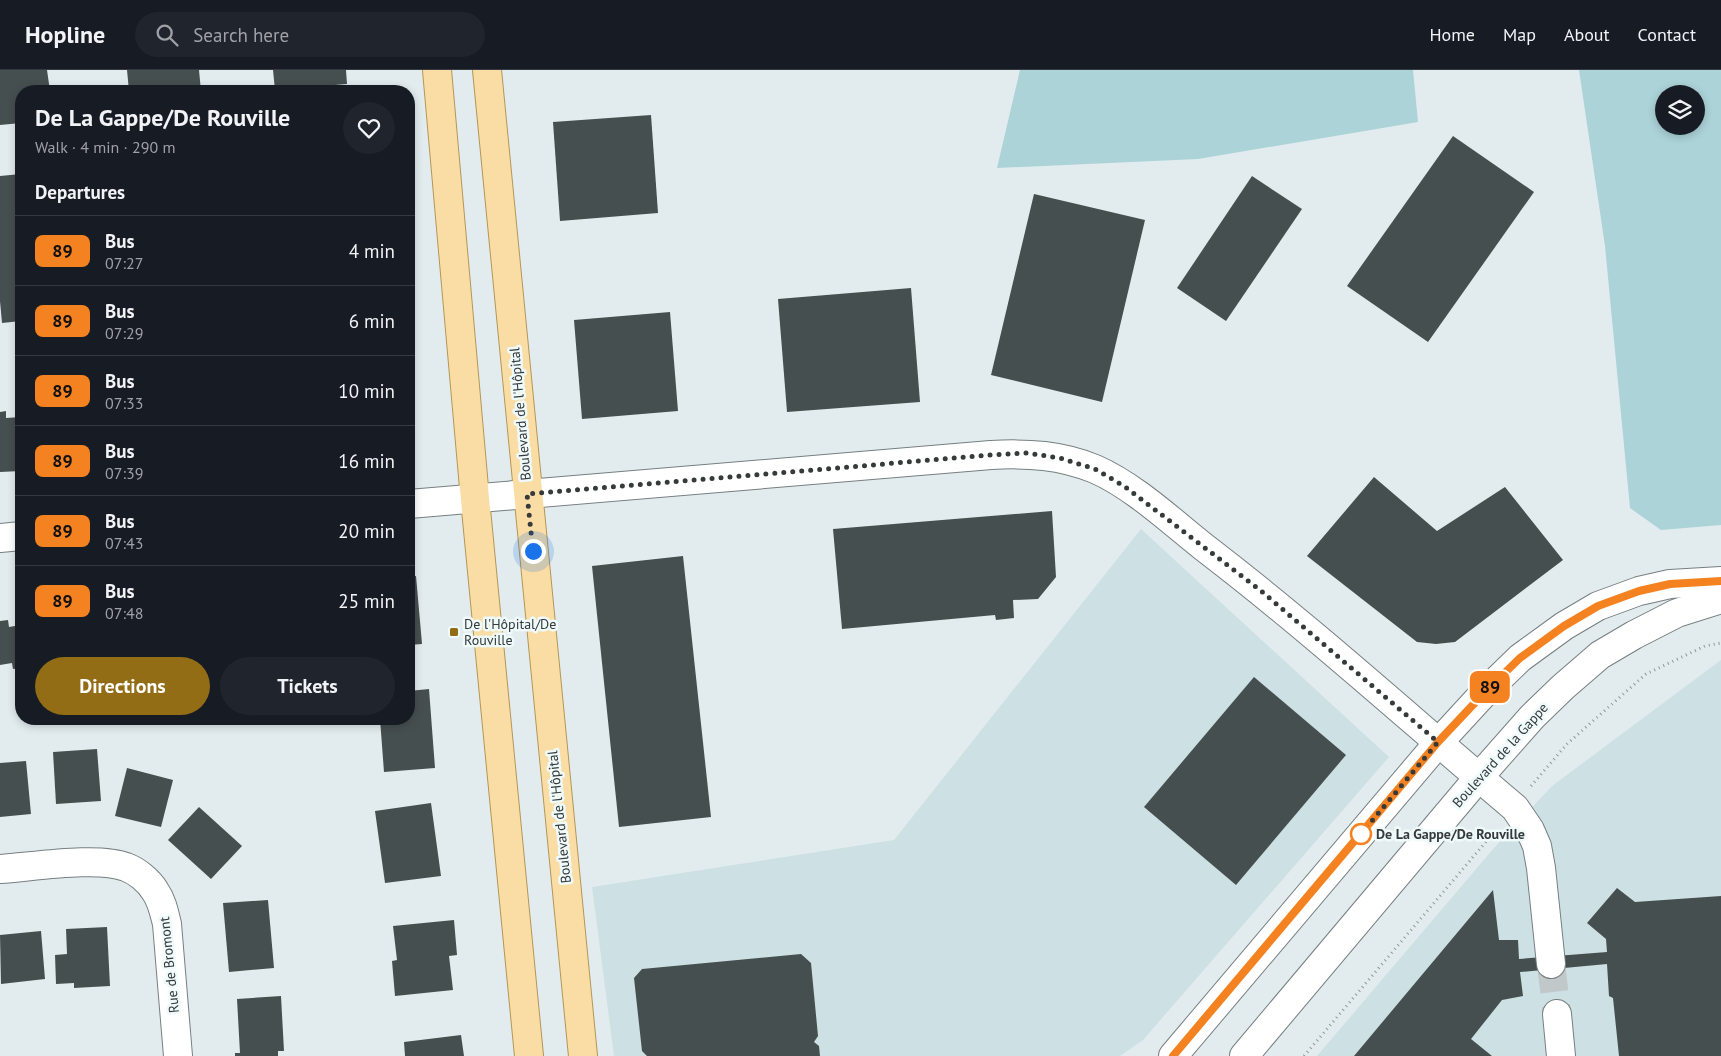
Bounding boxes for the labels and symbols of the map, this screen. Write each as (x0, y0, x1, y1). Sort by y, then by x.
street label: Boulevard de l'Hôpital (505, 347, 535, 481)
your location (521, 539, 546, 564)
place label: De l'Hôpital/De Rouville (464, 615, 556, 649)
marker: De l'Hôpital/De Rouville (448, 626, 460, 638)
line badge: 89 (1468, 671, 1512, 703)
street label: Boulevard de la Gappe (1448, 699, 1552, 811)
street label: Boulevard de l'Hôpital (543, 750, 575, 884)
marker: De La Gappe/De Rouville (1350, 823, 1372, 845)
place label: De La Gappe/De Rouville (1376, 825, 1525, 843)
street label: Rue de Bromont (155, 916, 183, 1014)

